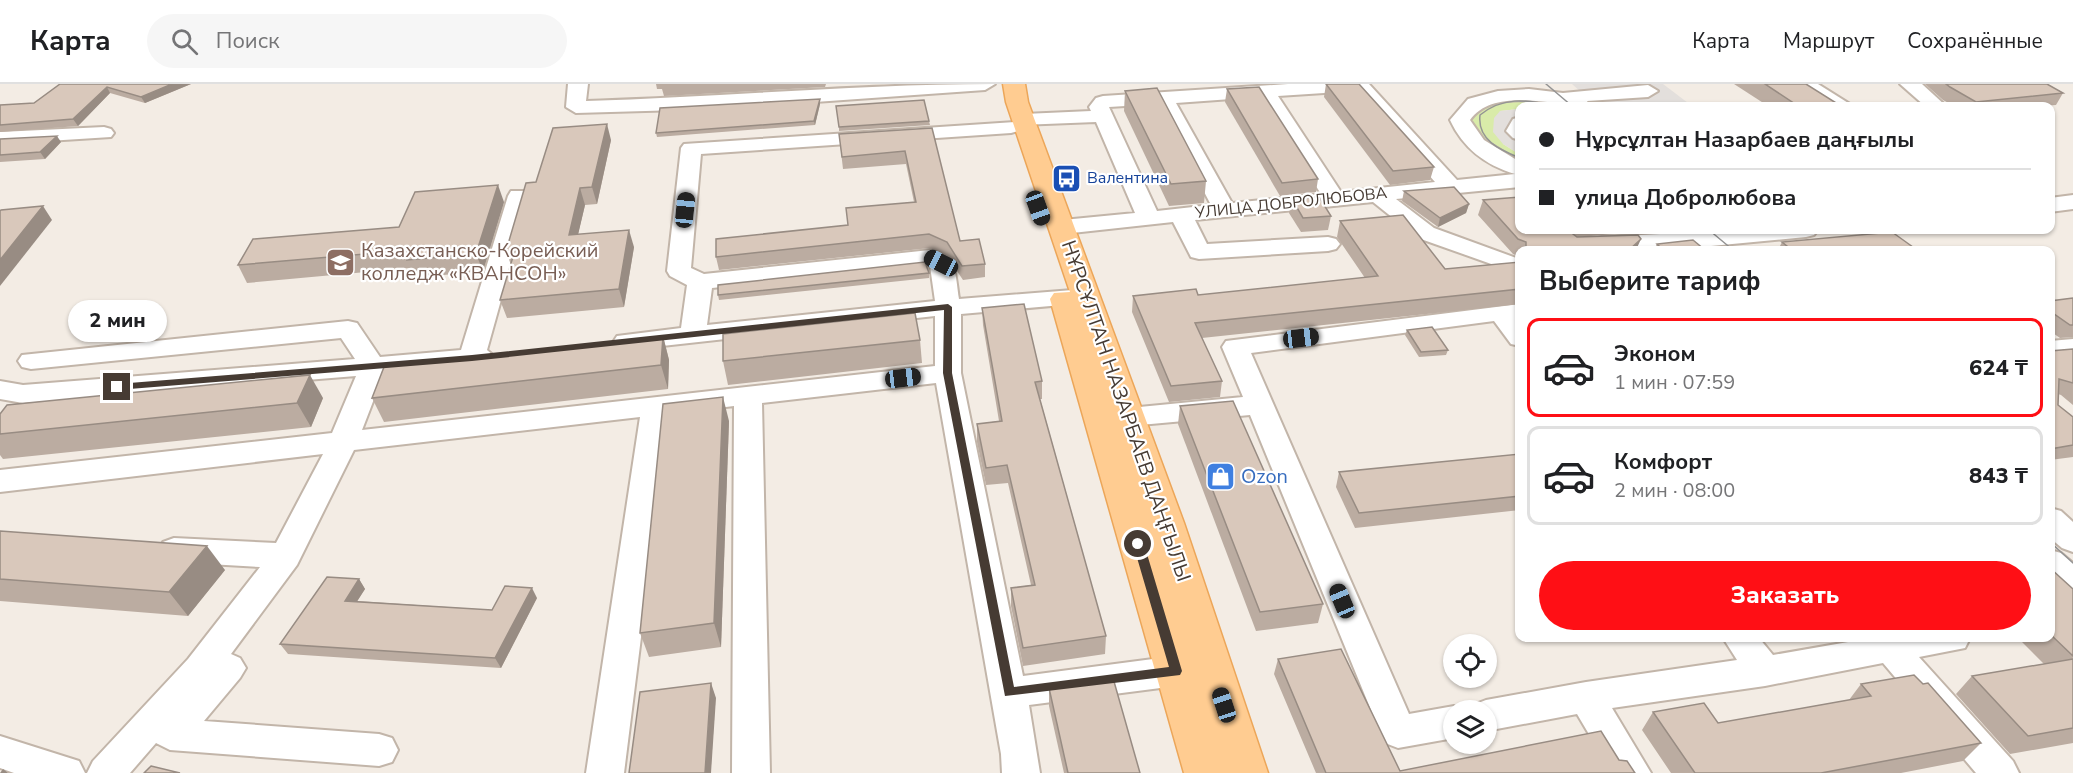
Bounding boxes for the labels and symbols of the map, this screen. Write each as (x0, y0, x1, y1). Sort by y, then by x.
bus stop icon: Валентина (1050, 162, 1082, 194)
place label: Валентина (1087, 167, 1168, 189)
street label: УЛИЦА ДОБРОЛЮБОВА (1193, 182, 1389, 224)
car (1023, 188, 1053, 228)
car (674, 191, 696, 229)
place label: Казахстанско-Корейский колледж «КВАНСОН» (361, 237, 599, 287)
street label: НҰРСҰЛТАН НАЗАРБАЕВ ДАҢҒЫЛЫ (1055, 237, 1197, 585)
school or university icon: Казахстанско-Корейский колледж «КВАНСОН» (324, 246, 356, 278)
car (921, 247, 961, 279)
callout: 2 мин (68, 300, 166, 342)
car (1282, 327, 1320, 349)
car (884, 367, 922, 389)
route end (103, 373, 130, 400)
shop icon: Ozon (1204, 460, 1236, 492)
place label: Ozon (1241, 463, 1288, 490)
route start (1124, 530, 1151, 557)
car (1327, 581, 1357, 621)
car (1210, 685, 1238, 725)

